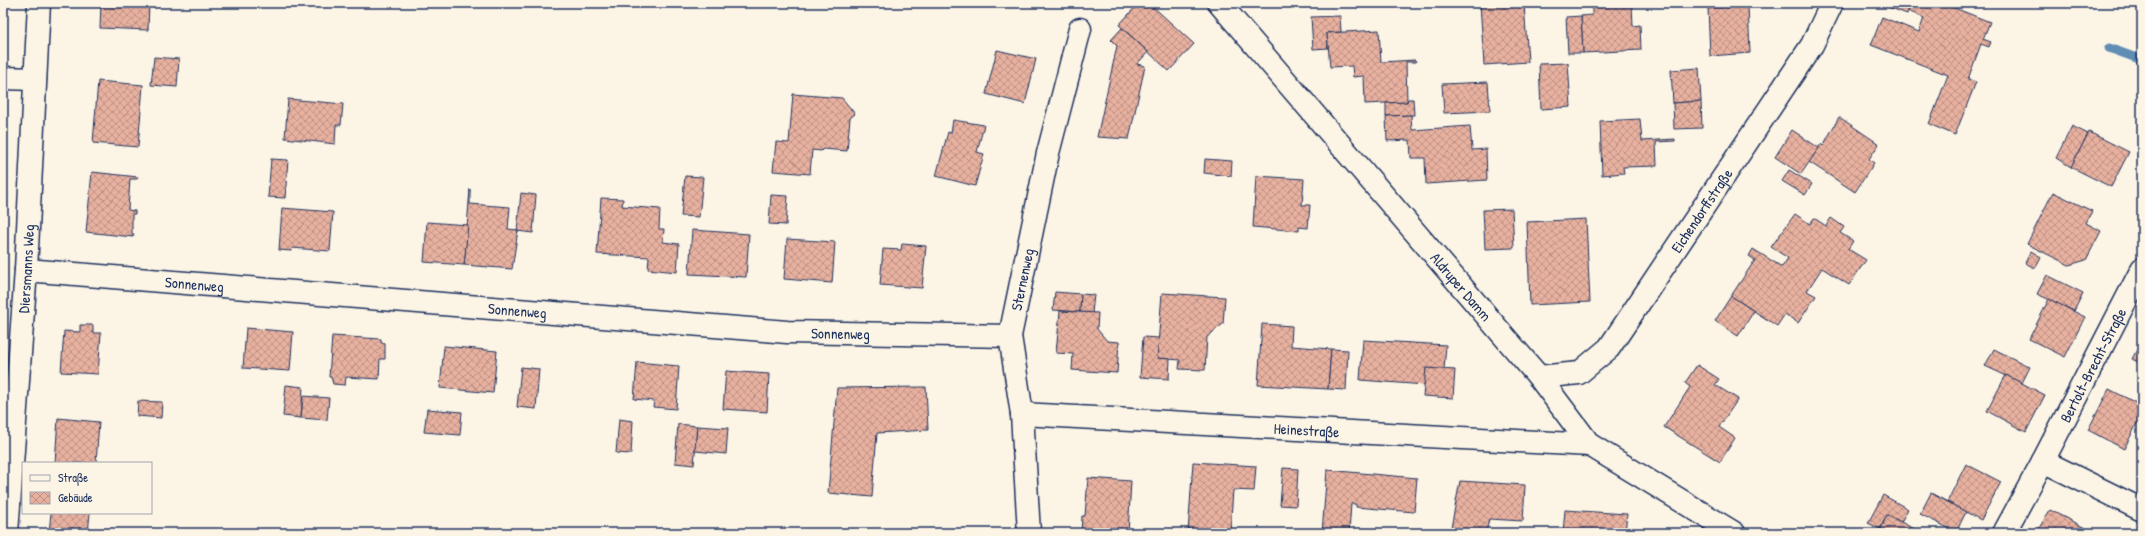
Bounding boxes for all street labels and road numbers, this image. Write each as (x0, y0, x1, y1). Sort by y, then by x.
street label: Eichendorffstraße (1666, 164, 1737, 256)
street label: Diersmanns Weg (12, 223, 39, 314)
street label: Sternenweg (1005, 246, 1039, 312)
street label: Aldruper Damm (1426, 248, 1497, 325)
street label: Sonnenweg (164, 271, 225, 297)
street label: Sonnenweg (487, 297, 548, 323)
street label: Bertolt-Brecht-Straße (2054, 304, 2131, 426)
street label: Sonnenweg (811, 322, 870, 344)
street label: Heinestraße (1273, 417, 1340, 442)

